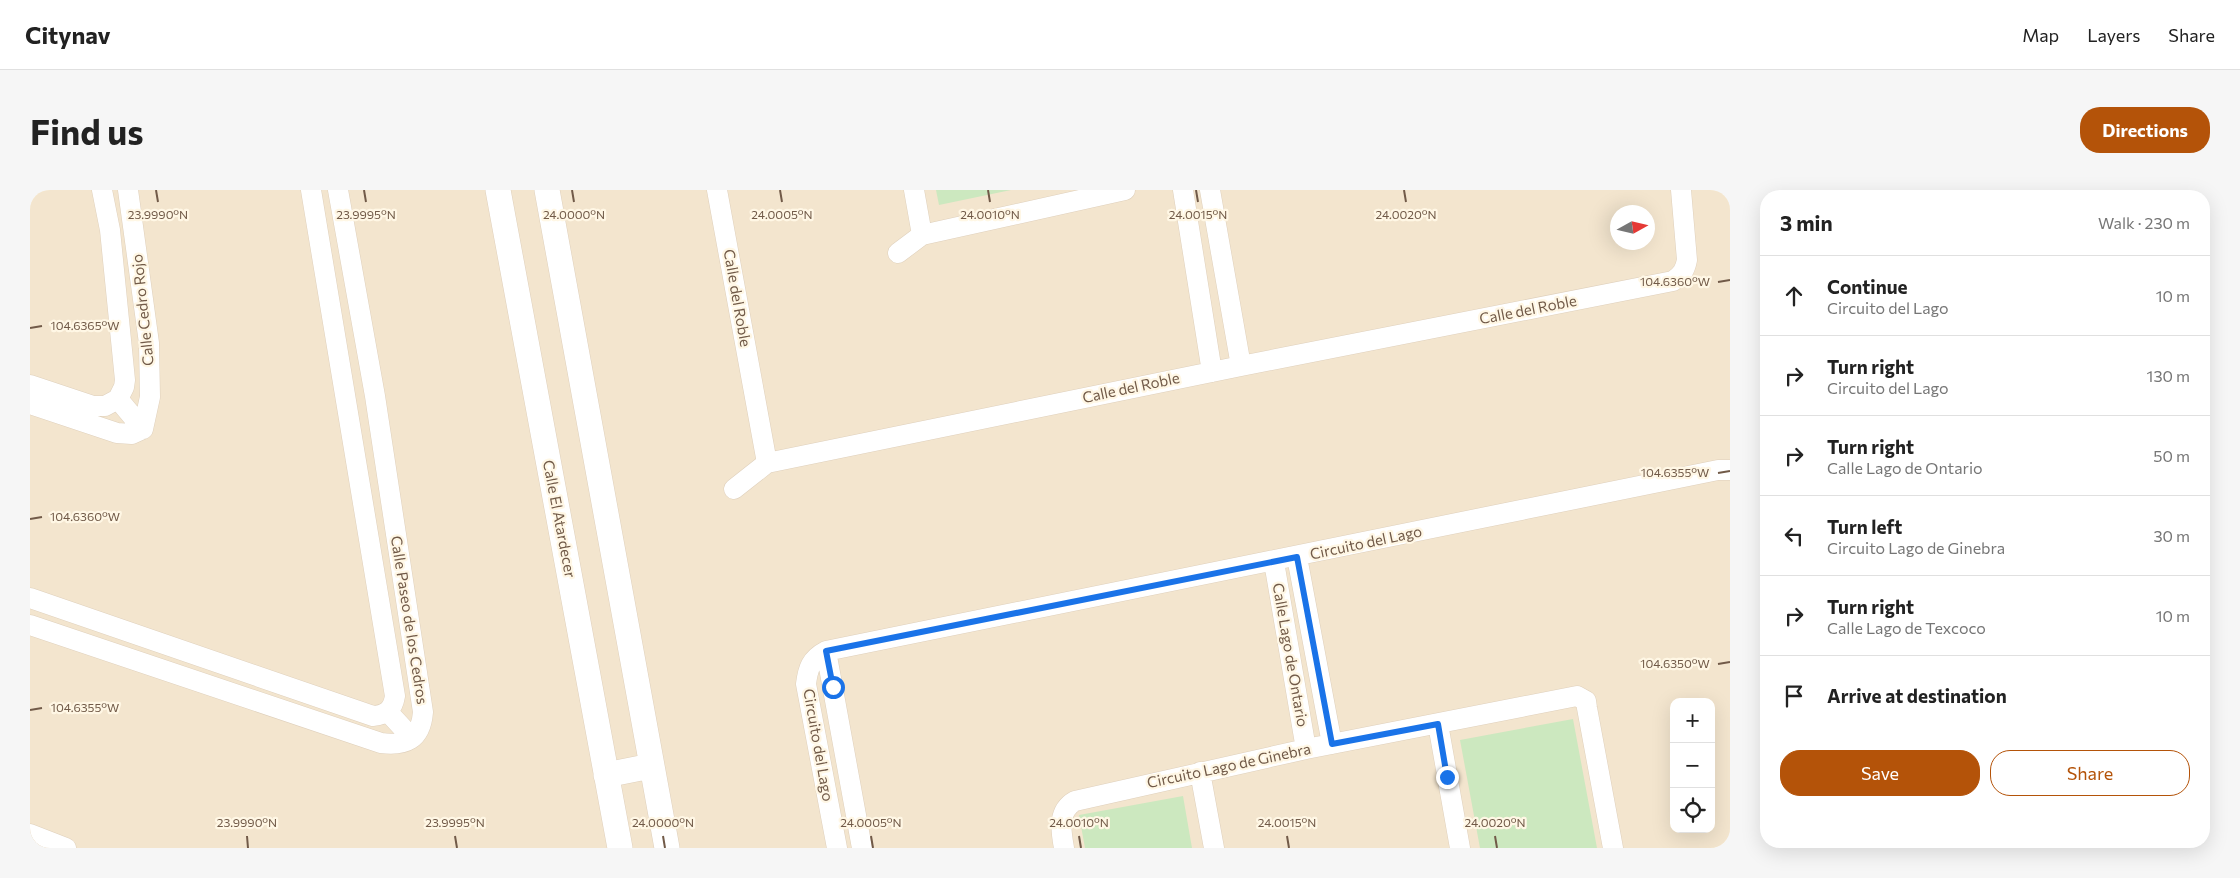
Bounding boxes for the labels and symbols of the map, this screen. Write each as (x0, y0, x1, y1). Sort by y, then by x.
north arrow (1610, 205, 1655, 250)
text: 23.9990°N (128, 207, 188, 221)
text: 23.9995°N (336, 207, 396, 221)
text: 24.0000°N (543, 207, 605, 221)
text: 24.0005°N (751, 207, 813, 221)
text: 24.0010°N (960, 207, 1020, 221)
text: 24.0015°N (1169, 207, 1227, 221)
text: 24.0020°N (1376, 207, 1436, 221)
street label: Calle del Roble (721, 248, 755, 348)
street label: Calle Cedro Rojo (127, 253, 157, 367)
text: 104.6360°W (1640, 274, 1710, 288)
street label: Calle del Roble (1478, 291, 1578, 327)
text: 104.6365°W (51, 318, 119, 332)
street label: Calle del Roble (1081, 368, 1181, 406)
street label: Calle El Atardecer (540, 458, 580, 579)
text: 104.6355°W (1641, 465, 1709, 479)
text: 104.6360°W (50, 509, 120, 523)
street label: Circuito del Lago (1308, 521, 1423, 563)
street label: Calle Paseo de los Cedros (388, 534, 432, 706)
street label: Calle Lago de Ontario (1269, 581, 1313, 728)
text: 104.6350°W (1640, 656, 1710, 670)
route start (822, 676, 845, 699)
street label: Circuito del Lago (800, 687, 838, 803)
text: 104.6355°W (51, 700, 119, 714)
street label: Circuito Lago de Ginebra (1145, 739, 1312, 791)
route end (1436, 766, 1459, 789)
text: 23.9990°N (217, 815, 277, 829)
text: 23.9995°N (425, 815, 485, 829)
text: 24.0000°N (632, 815, 694, 829)
text: 24.0005°N (840, 815, 902, 829)
text: 24.0010°N (1049, 815, 1109, 829)
text: 24.0015°N (1258, 815, 1316, 829)
text: 24.0020°N (1465, 815, 1525, 829)

